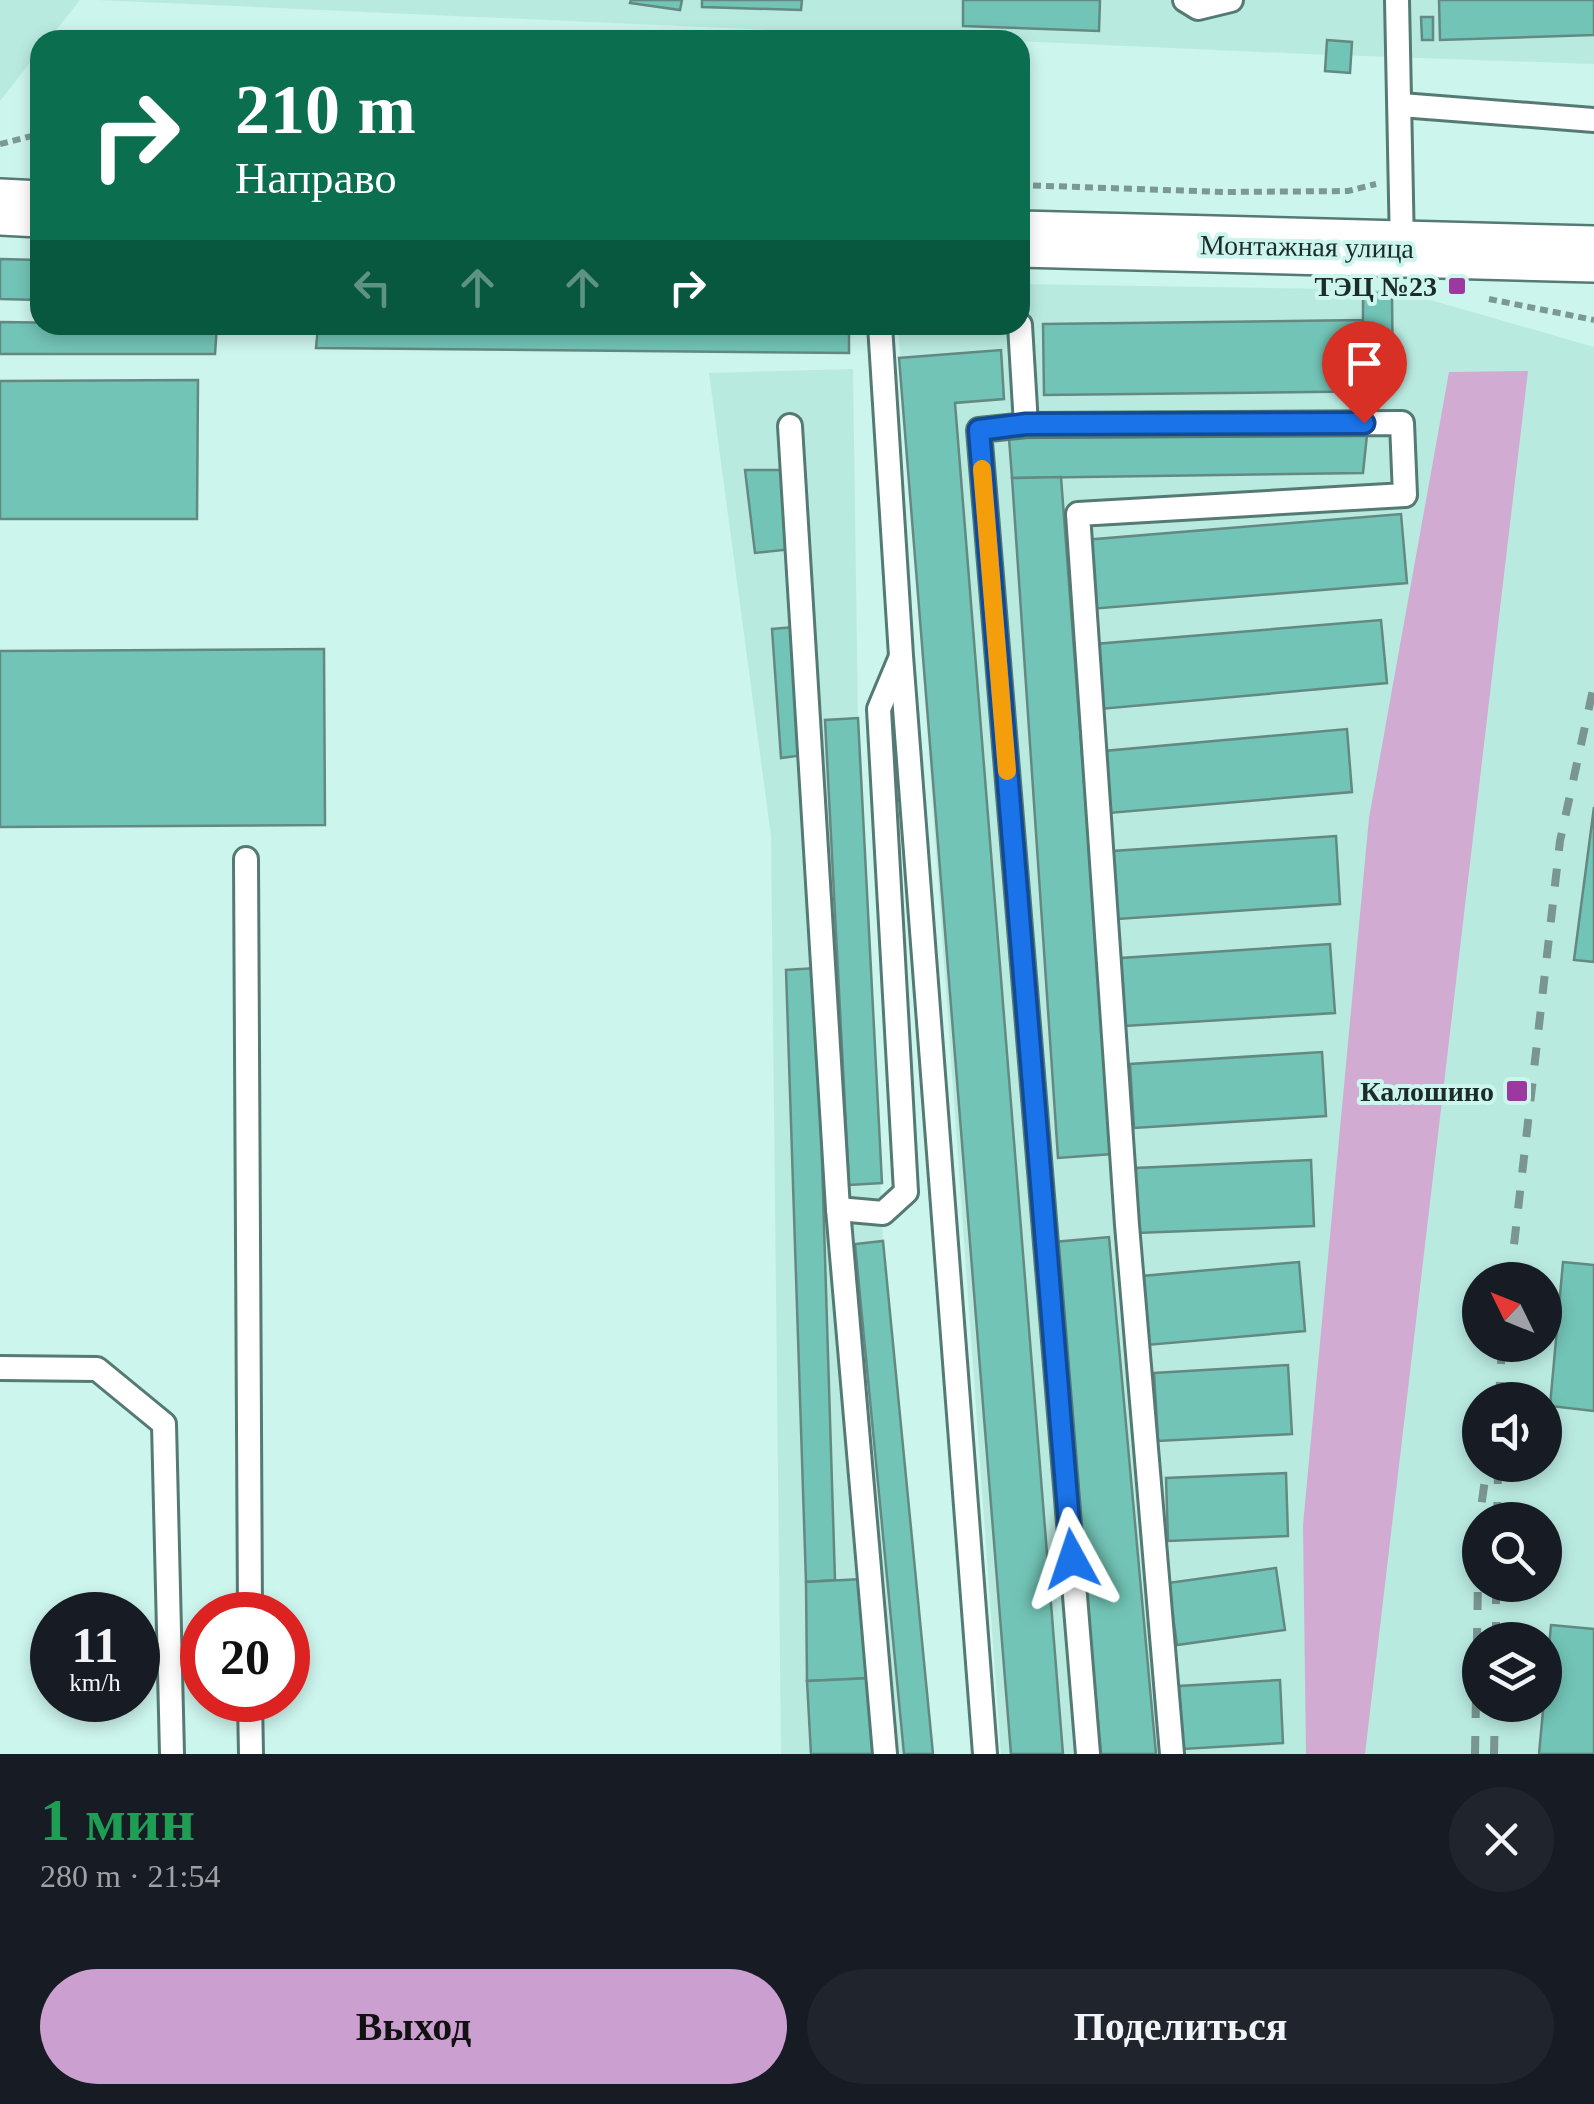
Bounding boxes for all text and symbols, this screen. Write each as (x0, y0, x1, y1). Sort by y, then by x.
icon: right (70, 70, 200, 200)
text: 210 m (235, 71, 416, 148)
text: Направо (235, 153, 397, 203)
street label: Монтажная улица (1200, 229, 1415, 264)
icon: left (345, 260, 400, 315)
icon: ahead (450, 260, 505, 315)
icon: ahead (555, 260, 610, 315)
icon: right (660, 260, 715, 315)
place label: ТЭЦ №23 (1314, 271, 1437, 302)
marker: ТЭЦ №23 (1446, 275, 1468, 297)
pin (1322, 321, 1407, 424)
icon: arrive (1337, 336, 1392, 391)
place label: Калошино (1360, 1076, 1494, 1107)
marker: Калошино (1504, 1078, 1530, 1104)
north arrow (1462, 1262, 1562, 1362)
map controls (1462, 1262, 1562, 1722)
button: sound (1462, 1382, 1562, 1482)
button: search (1462, 1502, 1562, 1602)
position arrow (1020, 1507, 1124, 1611)
speed limit sign: 20 (180, 1592, 310, 1722)
text: 11 (71, 1617, 119, 1673)
button: layers (1462, 1622, 1562, 1722)
text: km/h (69, 1669, 121, 1696)
text: 1 мин (40, 1787, 195, 1853)
button: close (1449, 1787, 1554, 1892)
text: 280 m · 21:54 (40, 1858, 220, 1894)
button: Выход (40, 1969, 787, 2084)
button: Поделиться (807, 1969, 1554, 2084)

